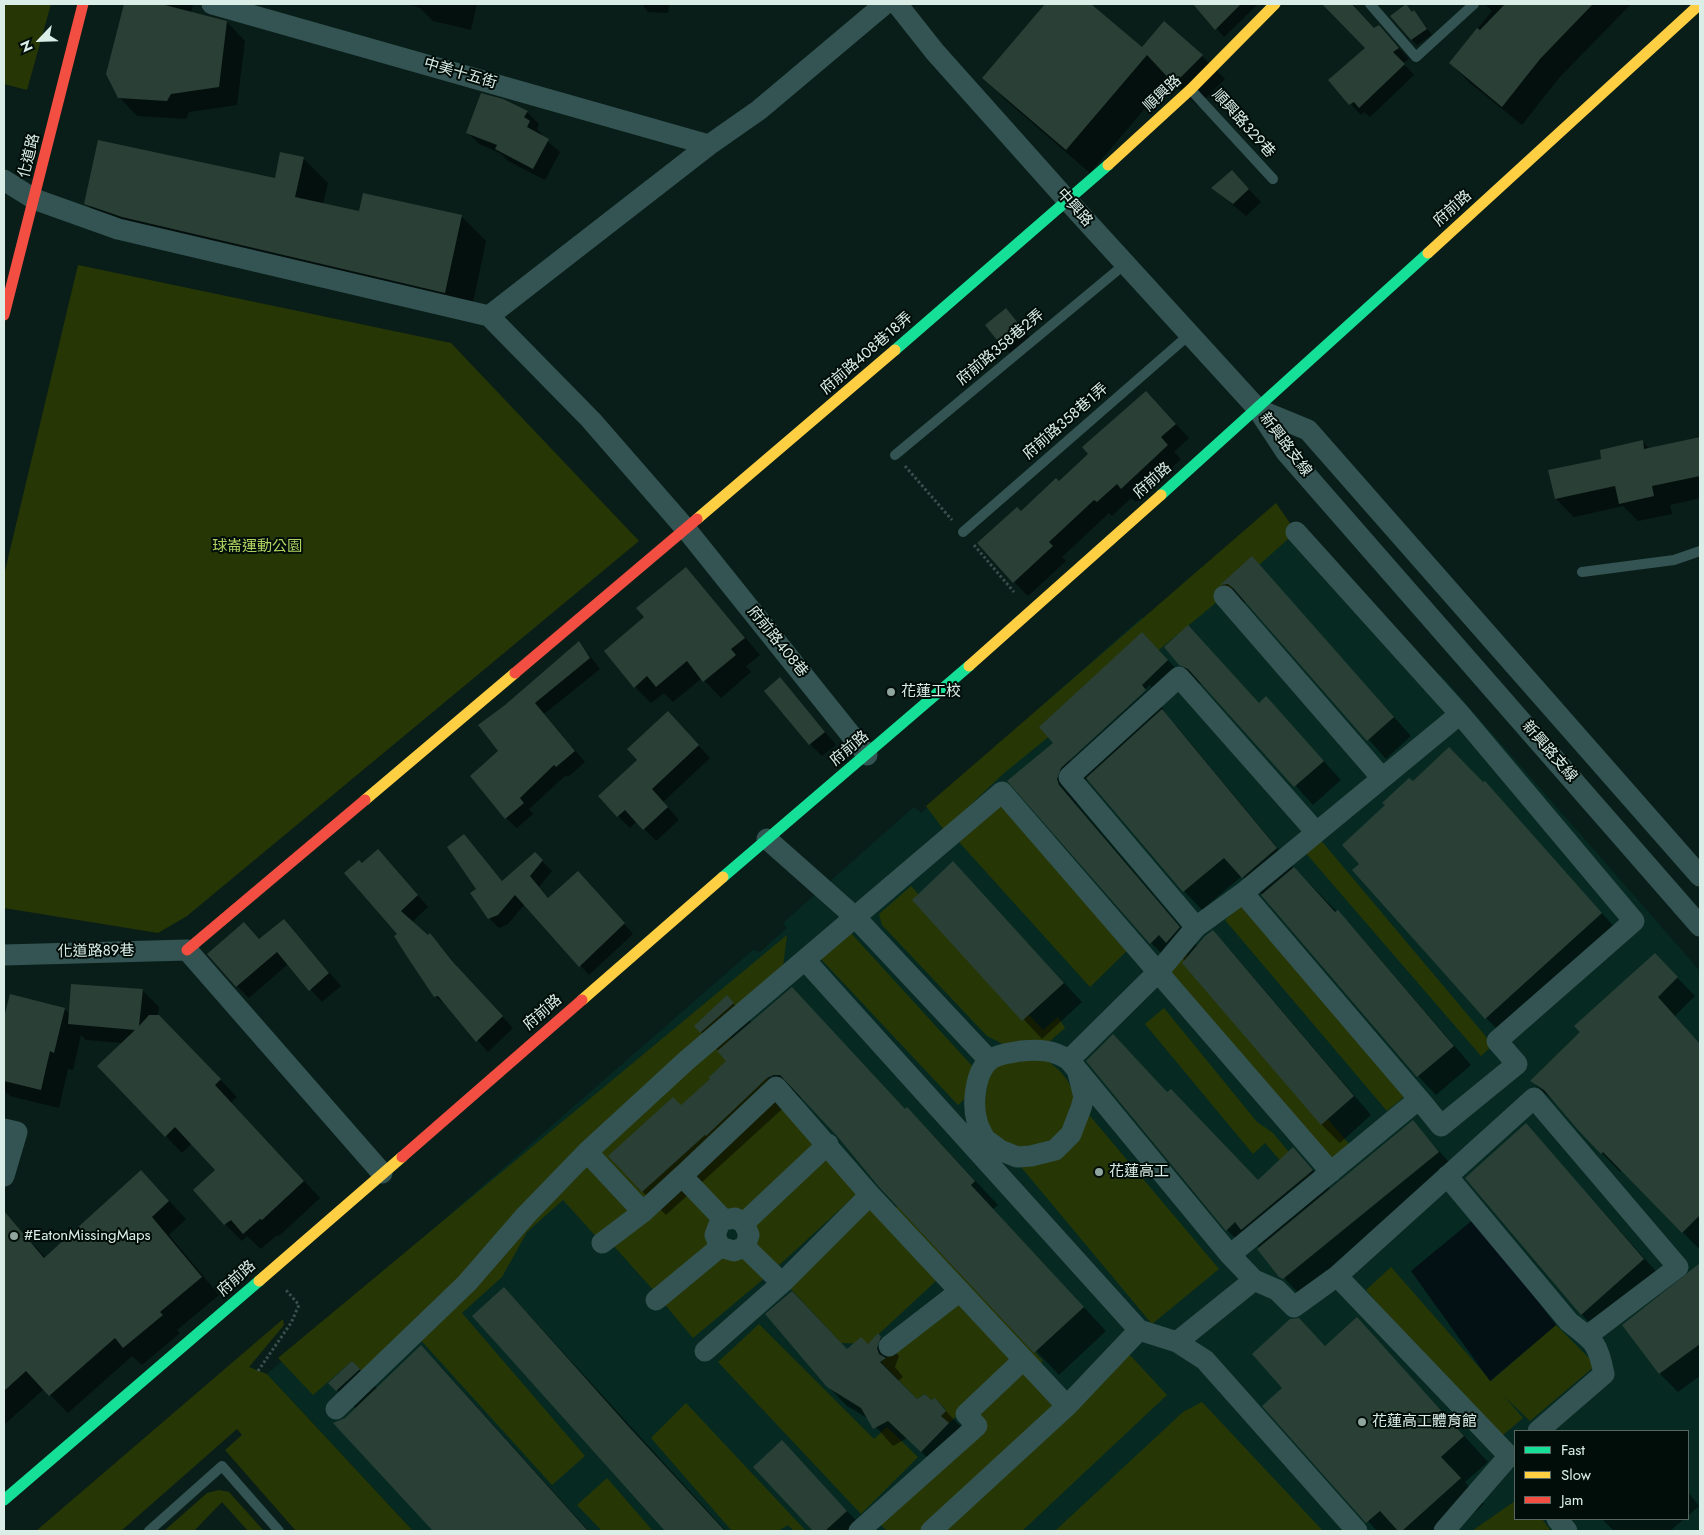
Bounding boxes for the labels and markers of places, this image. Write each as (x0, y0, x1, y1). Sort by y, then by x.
place label: 花蓮工校 (901, 683, 961, 701)
marker: 花蓮工校 (885, 686, 897, 698)
place label: 花蓮高工 (1109, 1163, 1169, 1181)
marker: 花蓮高工 (1093, 1166, 1105, 1178)
place label: #EatonMissingMaps (24, 1227, 151, 1245)
marker: #EatonMissingMaps (8, 1230, 20, 1242)
place label: 花蓮高工體育館 (1372, 1413, 1477, 1431)
marker: 花蓮高工體育館 (1356, 1416, 1368, 1428)

